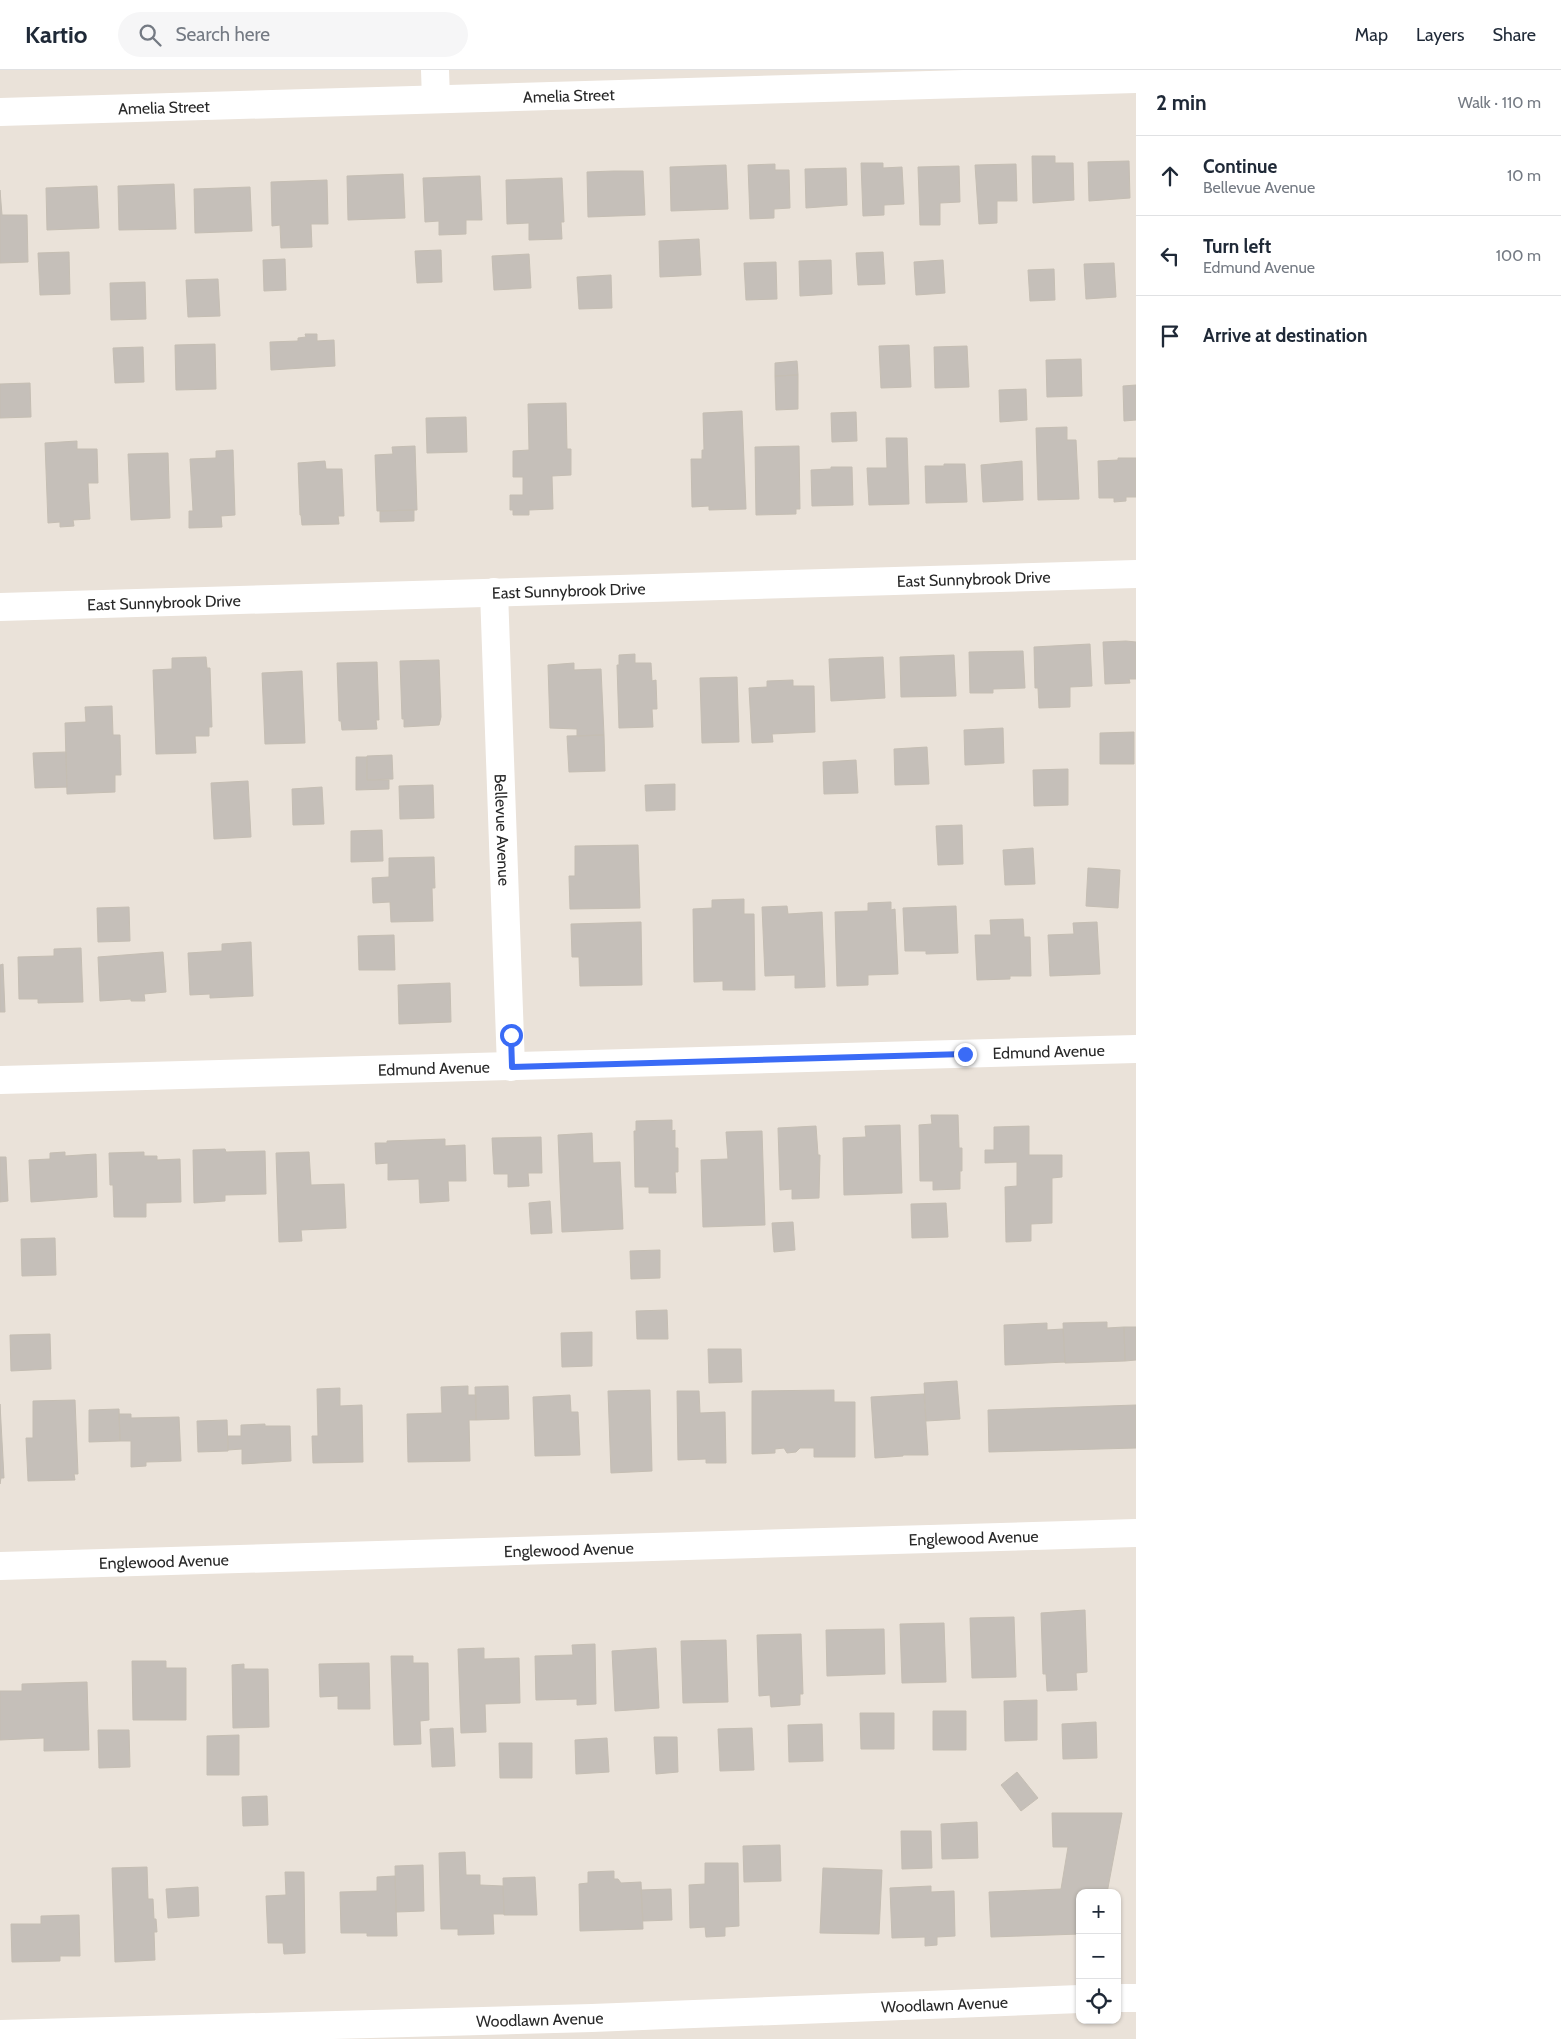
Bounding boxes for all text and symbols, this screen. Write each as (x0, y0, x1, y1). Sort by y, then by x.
search box (118, 12, 468, 57)
text: Kartio (25, 20, 88, 49)
icon: search (136, 21, 164, 49)
text: Search here (176, 23, 270, 46)
text: Map (1355, 24, 1388, 46)
text: Layers (1416, 24, 1465, 46)
text: Share (1493, 24, 1536, 46)
street label: Amelia Street (523, 85, 616, 107)
text: 2 min (1156, 90, 1207, 115)
text: Walk · 110 m (1458, 93, 1541, 112)
street label: Amelia Street (118, 97, 211, 119)
text: Continue (1203, 155, 1277, 178)
icon: ahead (1156, 162, 1184, 190)
text: 10 m (1507, 166, 1541, 185)
text: Bellevue Avenue (1203, 178, 1315, 197)
text: Turn left (1203, 235, 1271, 258)
icon: left (1156, 242, 1184, 270)
text: 100 m (1496, 246, 1541, 265)
text: Edmund Avenue (1203, 258, 1315, 277)
icon: arrive (1156, 322, 1184, 350)
text: Arrive at destination (1203, 324, 1367, 347)
street label: East Sunnybrook Drive (897, 567, 1051, 591)
street label: East Sunnybrook Drive (492, 579, 646, 603)
street label: East Sunnybrook Drive (87, 591, 241, 614)
street label: Bellevue Avenue (491, 773, 514, 886)
route start (500, 1024, 523, 1047)
street label: Edmund Avenue (992, 1041, 1105, 1063)
route end (954, 1043, 977, 1066)
street label: Edmund Avenue (378, 1058, 490, 1080)
street label: Englewood Avenue (908, 1527, 1039, 1550)
street label: Englewood Avenue (504, 1539, 634, 1561)
street label: Englewood Avenue (99, 1550, 229, 1573)
map controls (1076, 1889, 1121, 2024)
button: + (1076, 1889, 1121, 1934)
button: − (1076, 1934, 1121, 1979)
button: locate (1076, 1979, 1121, 2024)
street label: Woodlawn Avenue (881, 1993, 1008, 2017)
street label: Woodlawn Avenue (476, 2009, 604, 2031)

